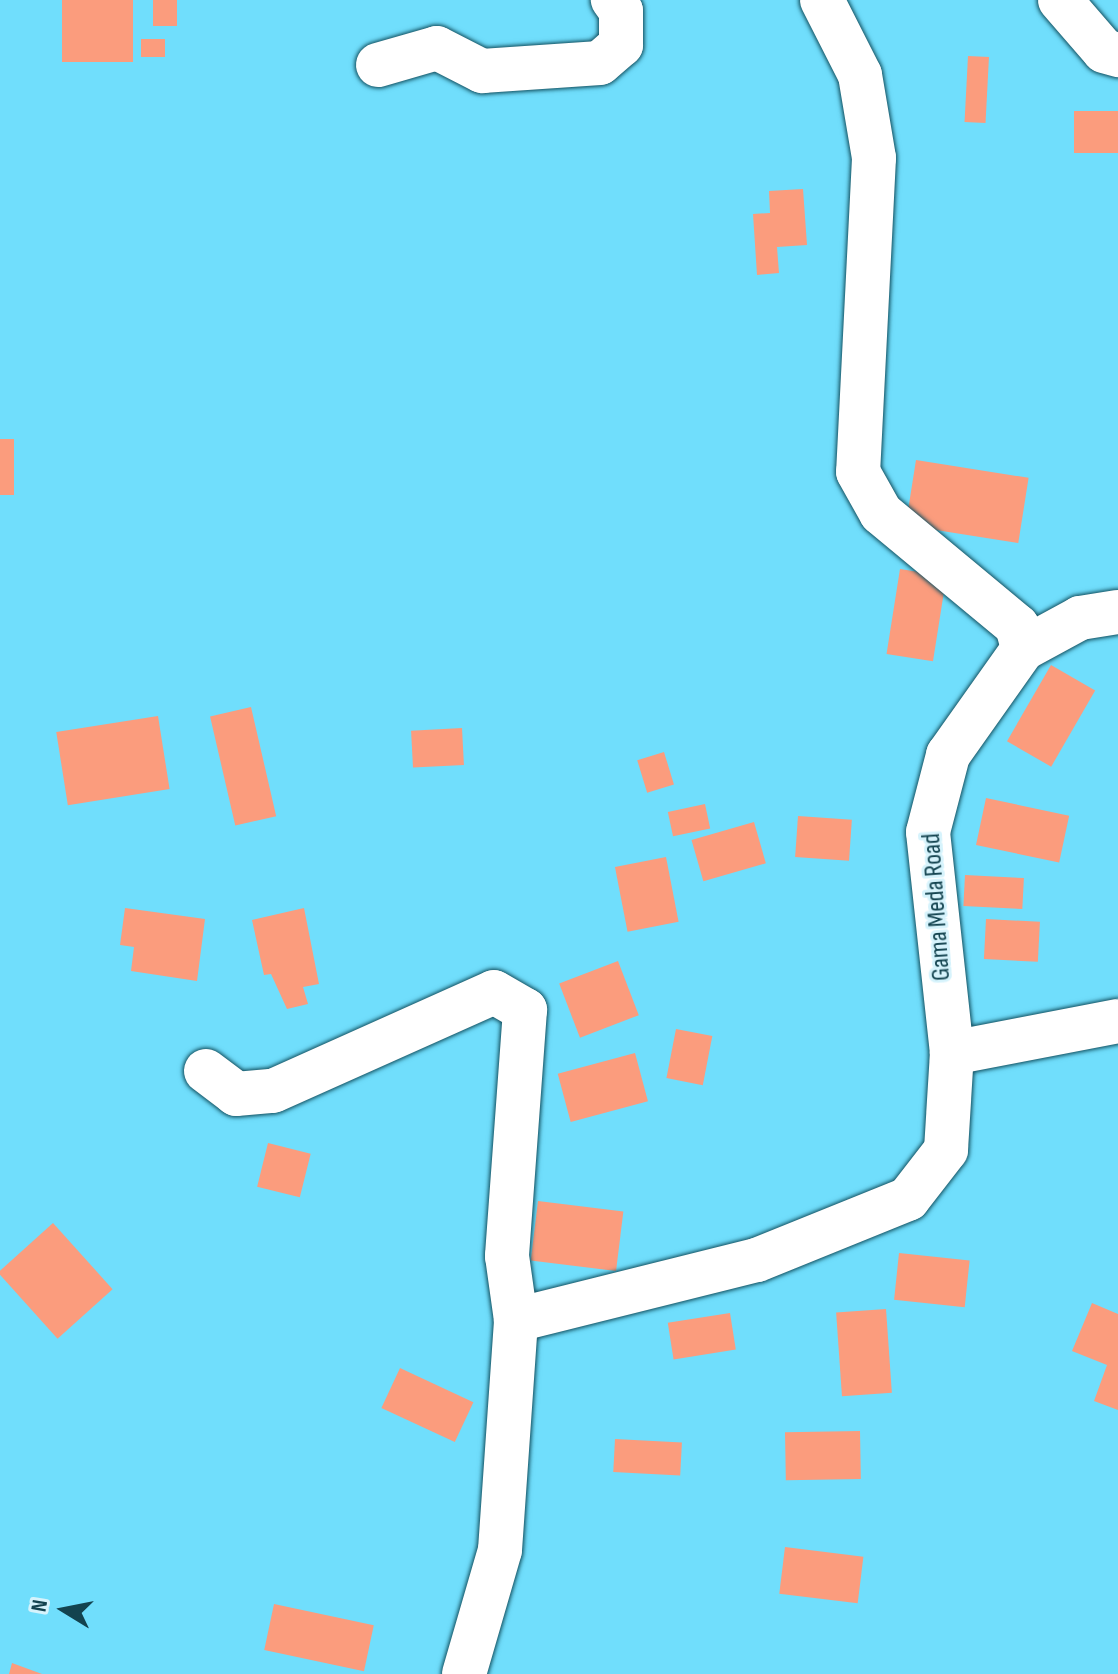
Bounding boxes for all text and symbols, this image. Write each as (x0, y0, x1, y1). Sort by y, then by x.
street label: Gama Meda Road (916, 832, 958, 982)
north arrow (24, 1570, 104, 1650)
text: N (26, 1598, 54, 1614)

